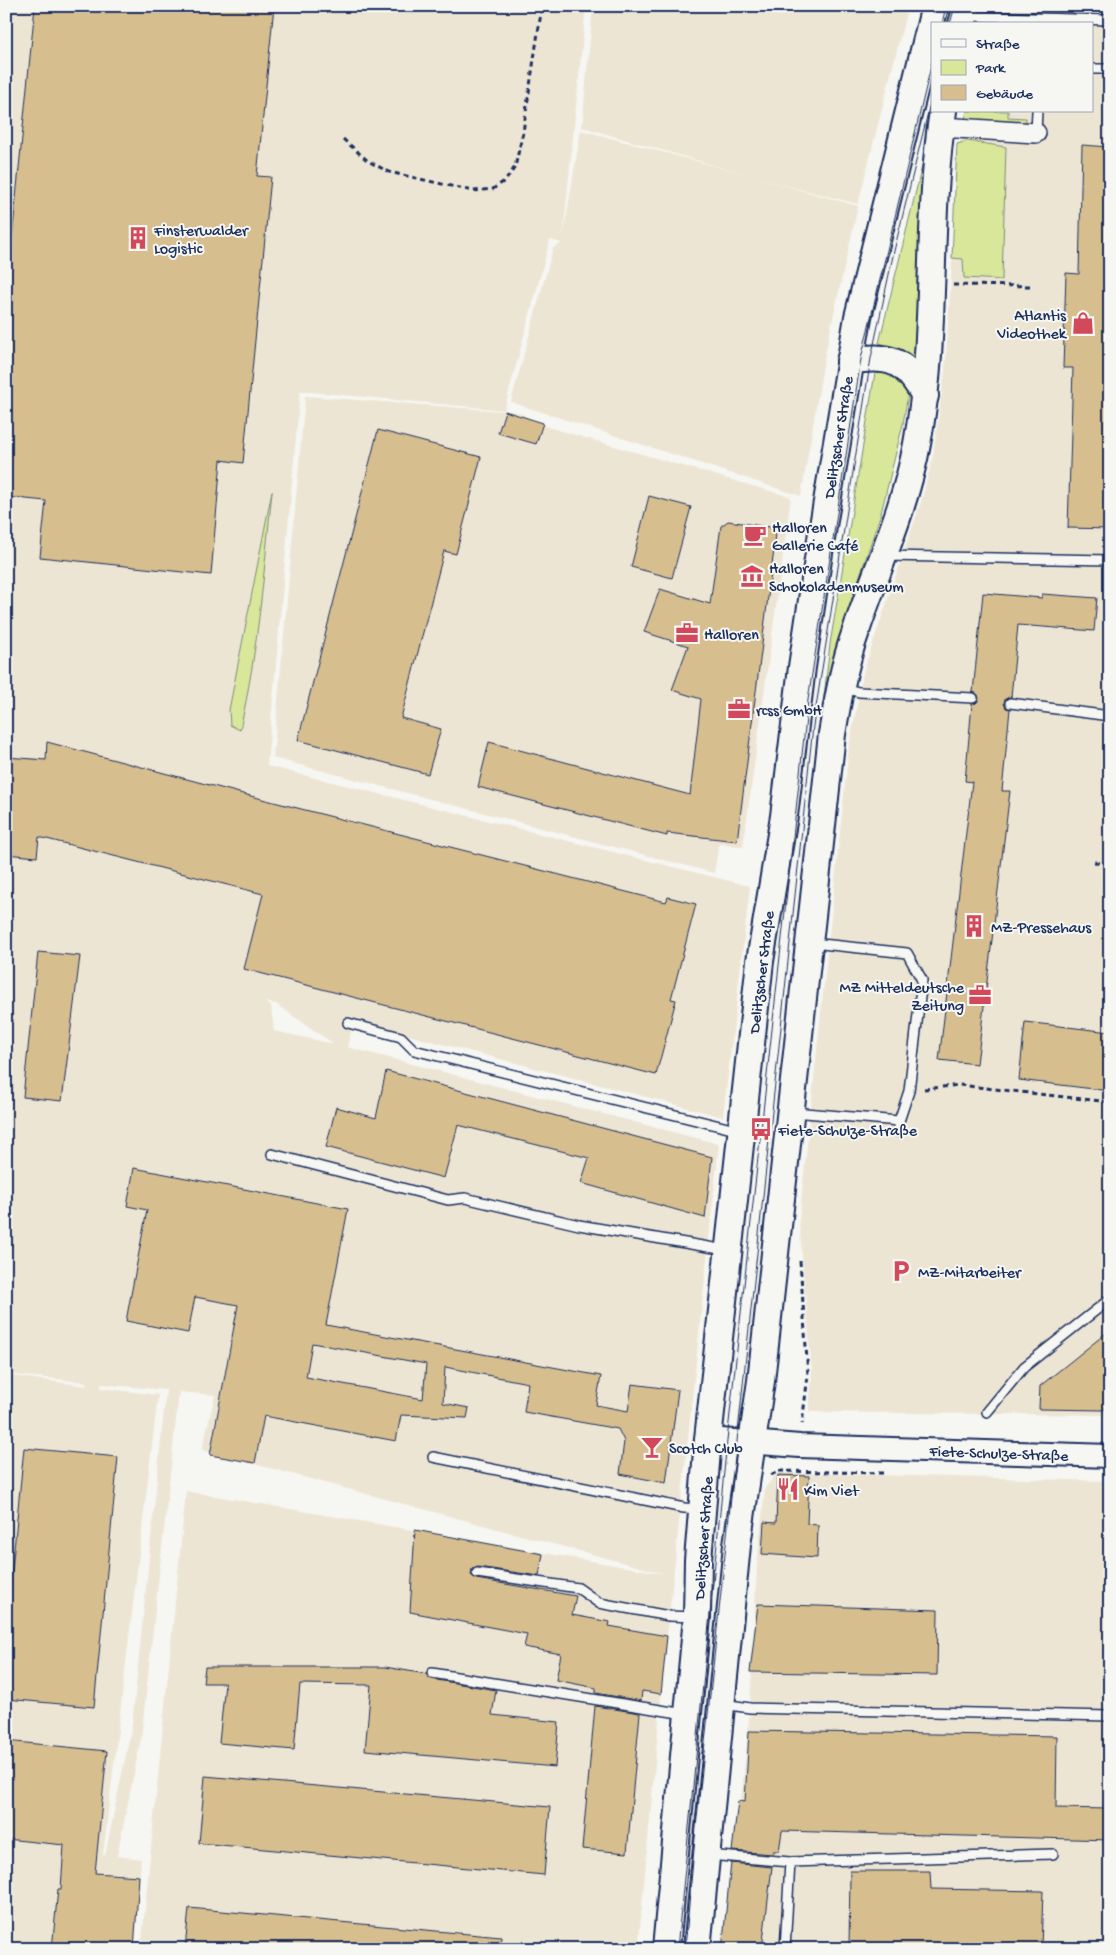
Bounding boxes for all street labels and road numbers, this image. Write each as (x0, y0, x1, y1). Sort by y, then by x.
street label: Delitzscher Straße (821, 374, 860, 501)
street label: Delitzscher Straße (746, 909, 781, 1036)
street label: Fiete-Schulze-Straße (928, 1444, 1069, 1467)
street label: Delitzscher Straße (692, 1475, 719, 1601)

